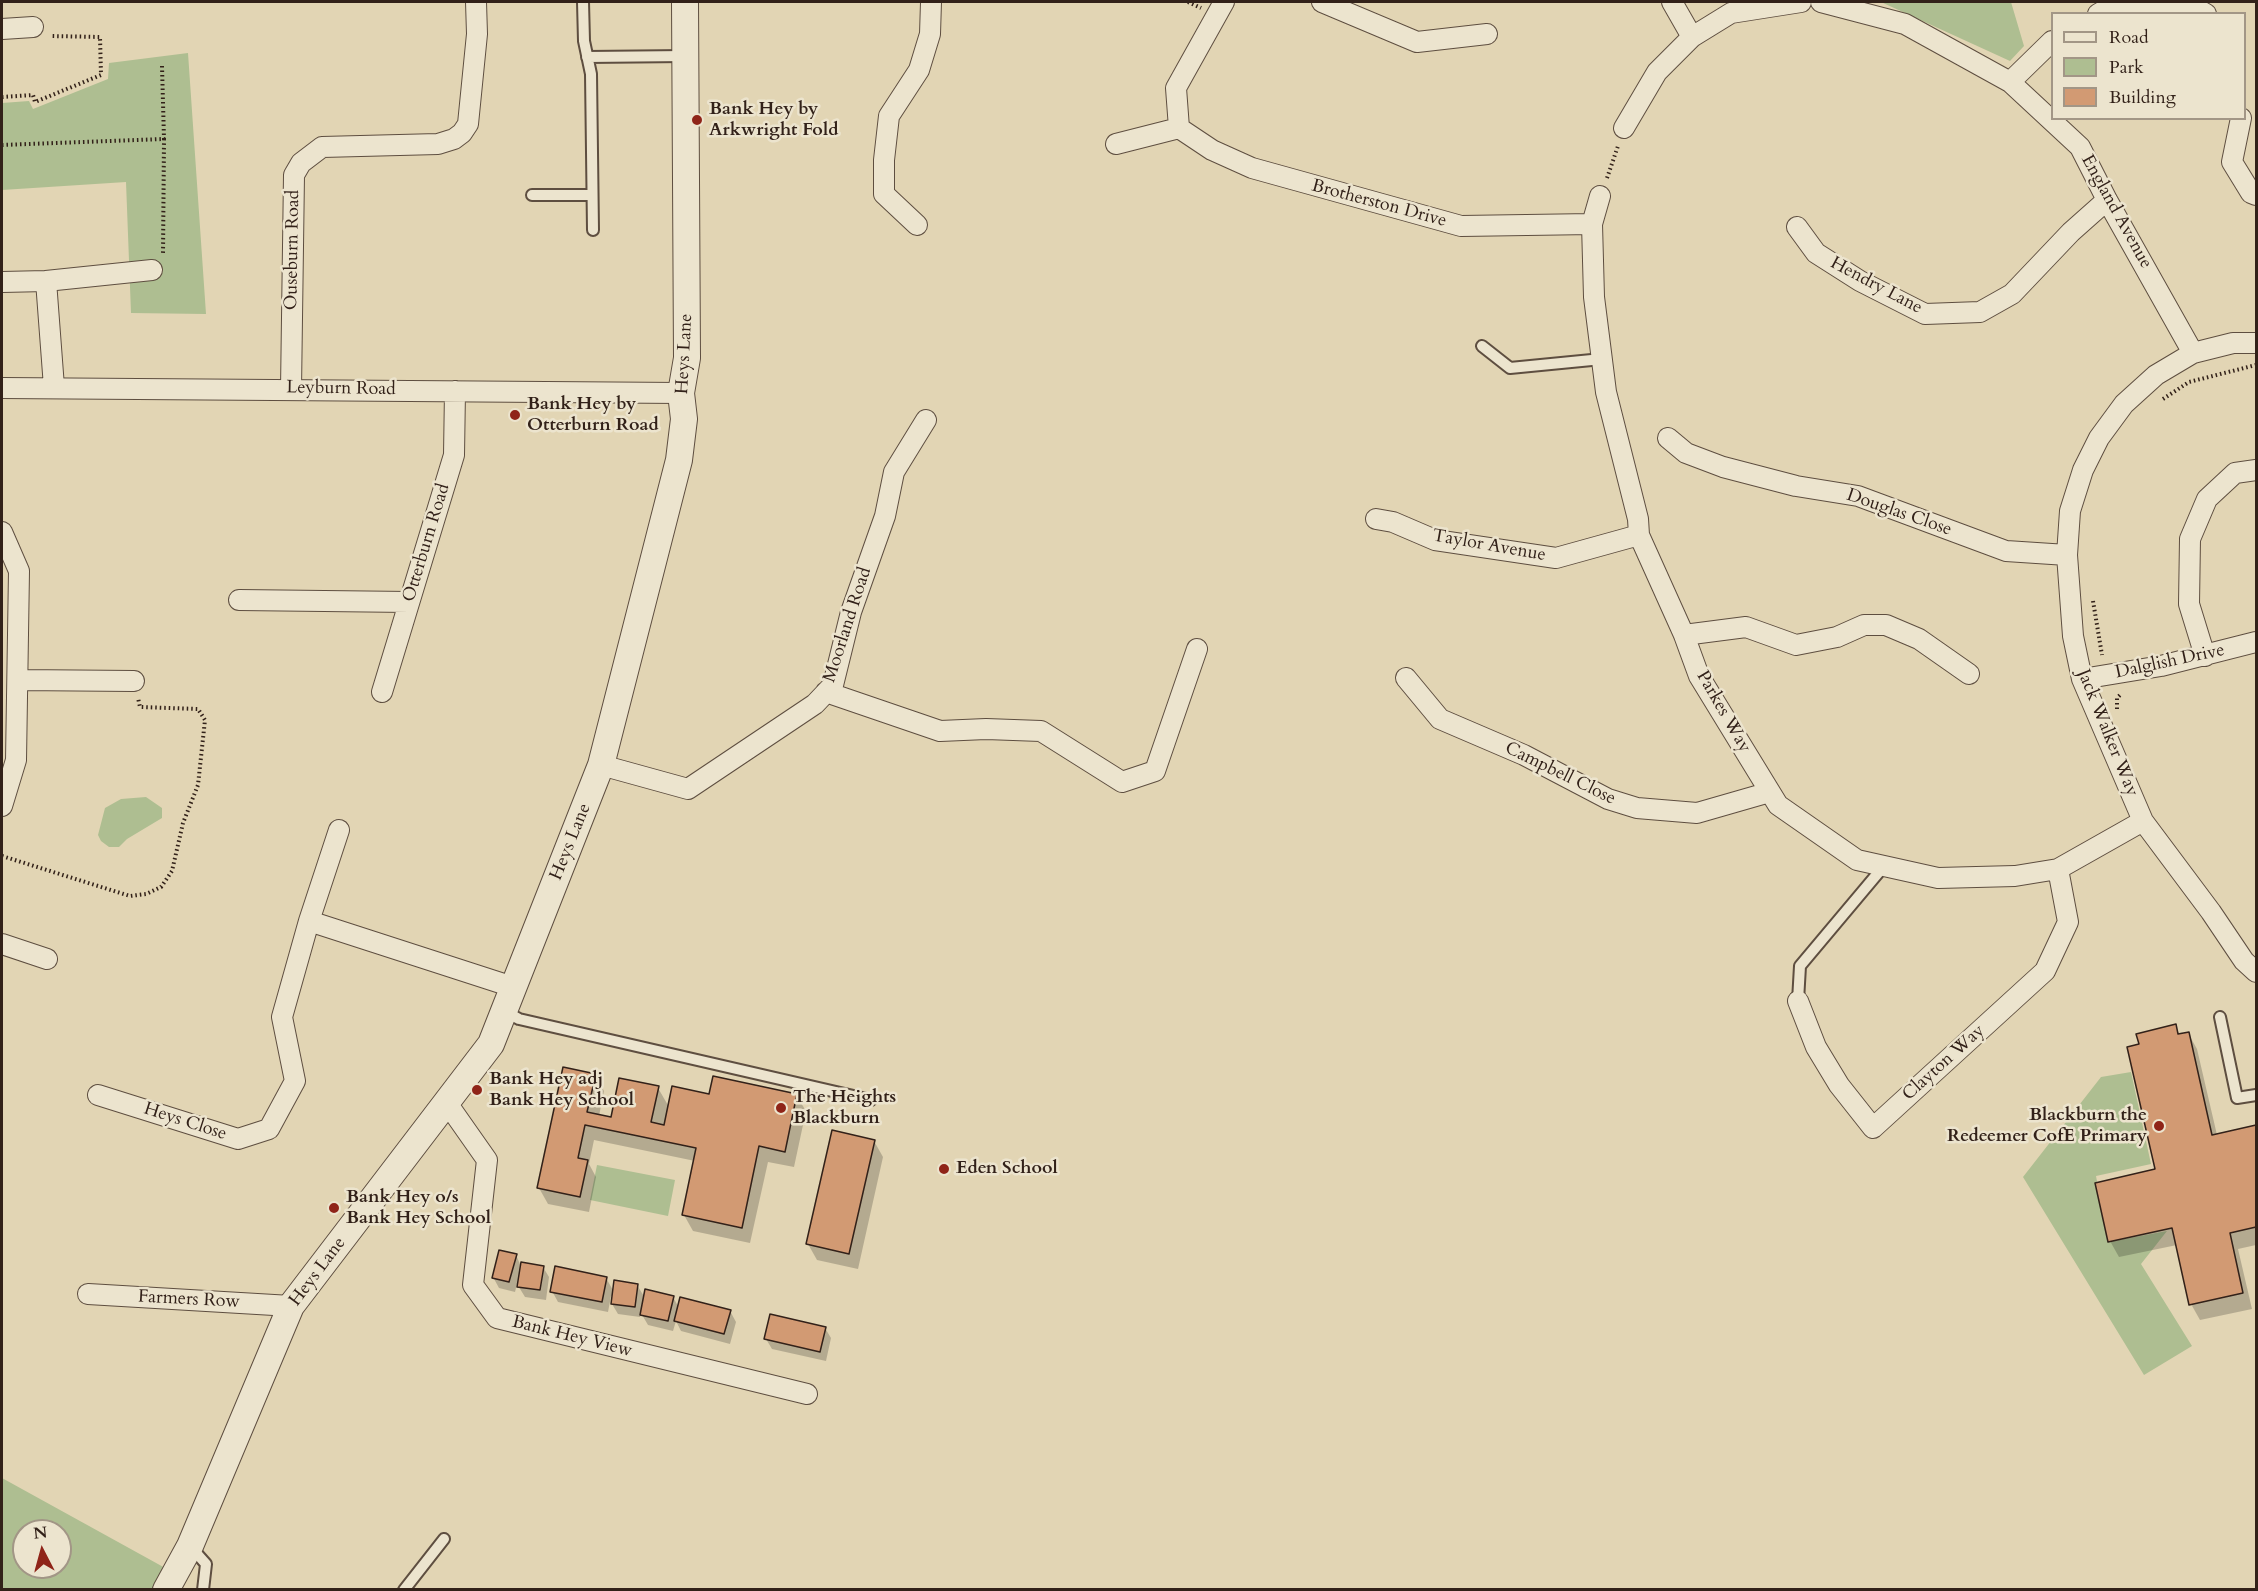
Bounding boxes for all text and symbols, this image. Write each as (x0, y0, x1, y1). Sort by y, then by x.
legend (2051, 12, 2246, 120)
text: Road (2109, 25, 2149, 50)
text: Park (2109, 55, 2144, 80)
text: Building (2109, 85, 2176, 110)
place label: Bank Hey by Arkwright Fold (709, 99, 838, 142)
marker: Bank Hey by Arkwright Fold (690, 113, 704, 127)
street label: England Avenue (2076, 151, 2156, 273)
street label: Brotherston Drive (1309, 176, 1449, 232)
street label: Ouseburn Road (281, 190, 305, 310)
street label: Hendry Lane (1826, 253, 1926, 319)
street label: Heys Lane (672, 313, 698, 395)
street label: Leyburn Road (286, 377, 396, 401)
place label: Bank Hey by Otterburn Road (527, 394, 659, 436)
marker: Bank Hey by Otterburn Road (508, 408, 522, 422)
street label: Otterburn Road (399, 481, 455, 605)
street label: Douglas Close (1844, 485, 1954, 541)
street label: Taylor Avenue (1431, 525, 1547, 567)
street label: Moorland Road (819, 565, 877, 685)
street label: Dalglish Drive (2113, 640, 2227, 684)
street label: Jack Walker Way (2072, 666, 2142, 800)
street label: Parkes Way (1691, 667, 1755, 757)
street label: Campbell Close (1501, 738, 1619, 810)
street label: Heys Lane (546, 801, 596, 883)
street label: Clayton Way (1898, 1020, 1990, 1106)
place label: Bank Hey adj Bank Hey School (489, 1069, 634, 1112)
marker: Bank Hey adj Bank Hey School (470, 1083, 484, 1097)
place label: The Heights Blackburn (793, 1087, 896, 1130)
street label: Heys Close (141, 1098, 229, 1146)
marker: The Heights Blackburn (774, 1101, 788, 1115)
place label: Blackburn the Redeemer CofE Primary (1947, 1105, 2147, 1148)
marker: Blackburn the Redeemer CofE Primary (2152, 1119, 2166, 1133)
place label: Eden School (956, 1158, 1058, 1180)
marker: Eden School (937, 1162, 951, 1176)
place label: Bank Hey o/s Bank Hey School (346, 1187, 491, 1230)
marker: Bank Hey o/s Bank Hey School (327, 1201, 341, 1215)
street label: Heys Lane (285, 1233, 351, 1311)
street label: Farmers Row (137, 1287, 241, 1313)
street label: Bank Hey View (510, 1312, 634, 1362)
north arrow (12, 1519, 72, 1579)
text: N (32, 1521, 48, 1545)

